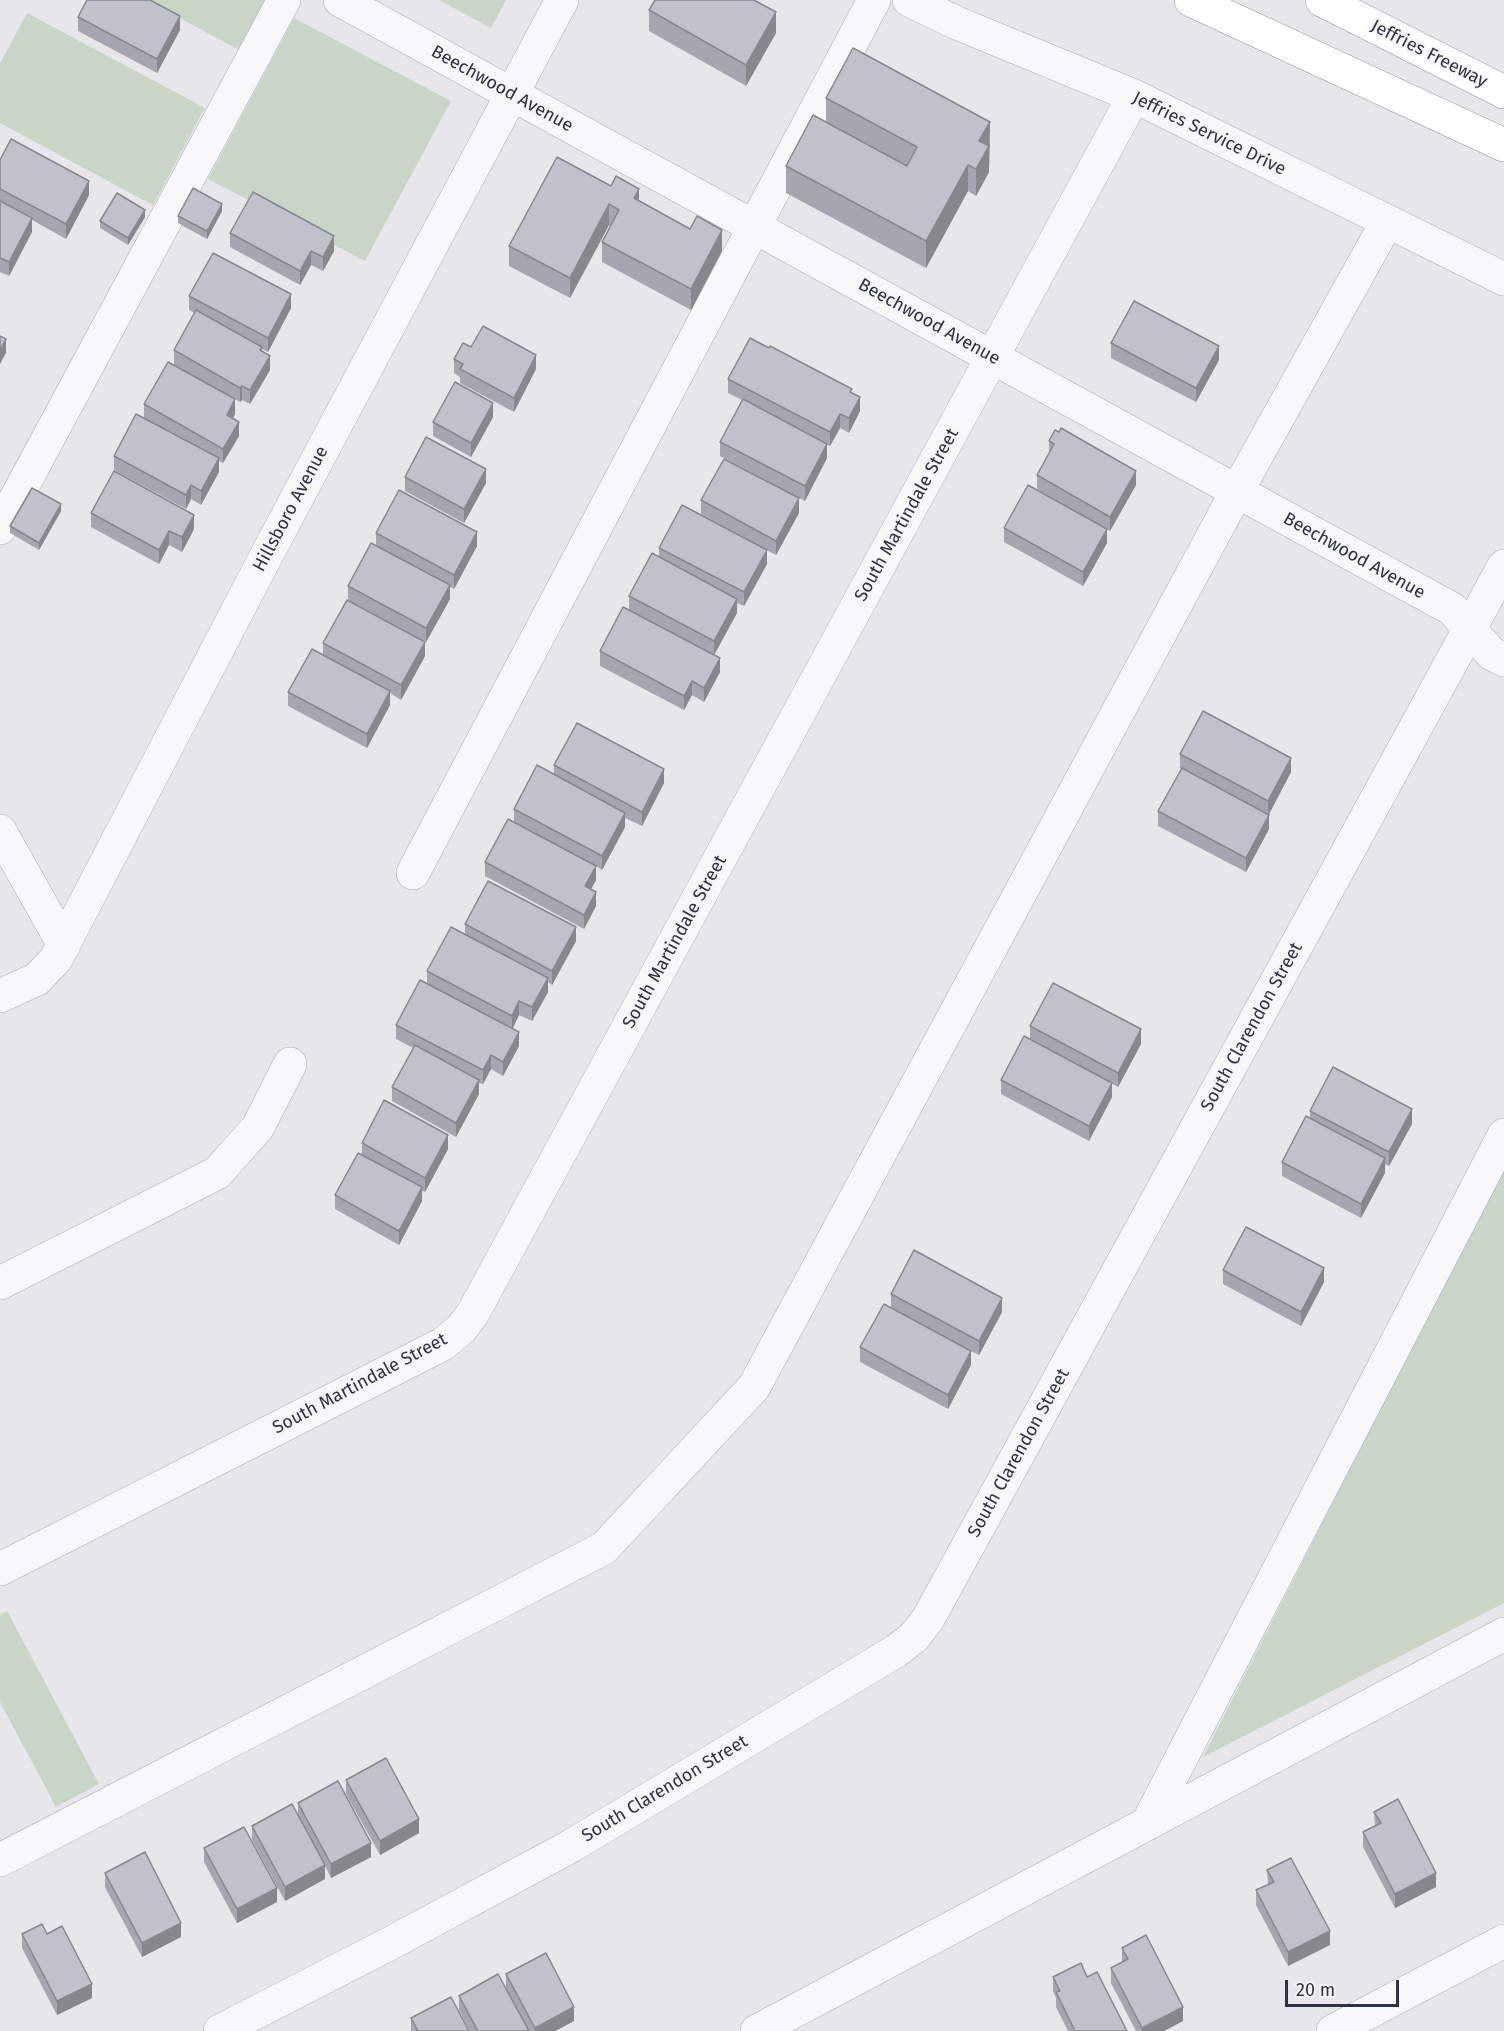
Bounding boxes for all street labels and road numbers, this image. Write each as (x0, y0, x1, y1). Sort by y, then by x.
street label: Jeffries Freeway (1367, 15, 1491, 93)
street label: Beechwood Avenue (427, 41, 577, 137)
street label: Jeffries Service Drive (1129, 87, 1289, 181)
street label: Beechwood Avenue (854, 274, 1004, 370)
street label: South Martindale Street (850, 425, 964, 605)
street label: Hillsboro Avenue (249, 443, 333, 575)
street label: Beechwood Avenue (1279, 508, 1429, 604)
street label: South Martindale Street (618, 852, 732, 1032)
street label: South Clarendon Street (1197, 939, 1307, 1115)
street label: South Martindale Street (269, 1329, 451, 1439)
street label: South Clarendon Street (964, 1365, 1074, 1541)
street label: South Clarendon Street (578, 1731, 752, 1847)

